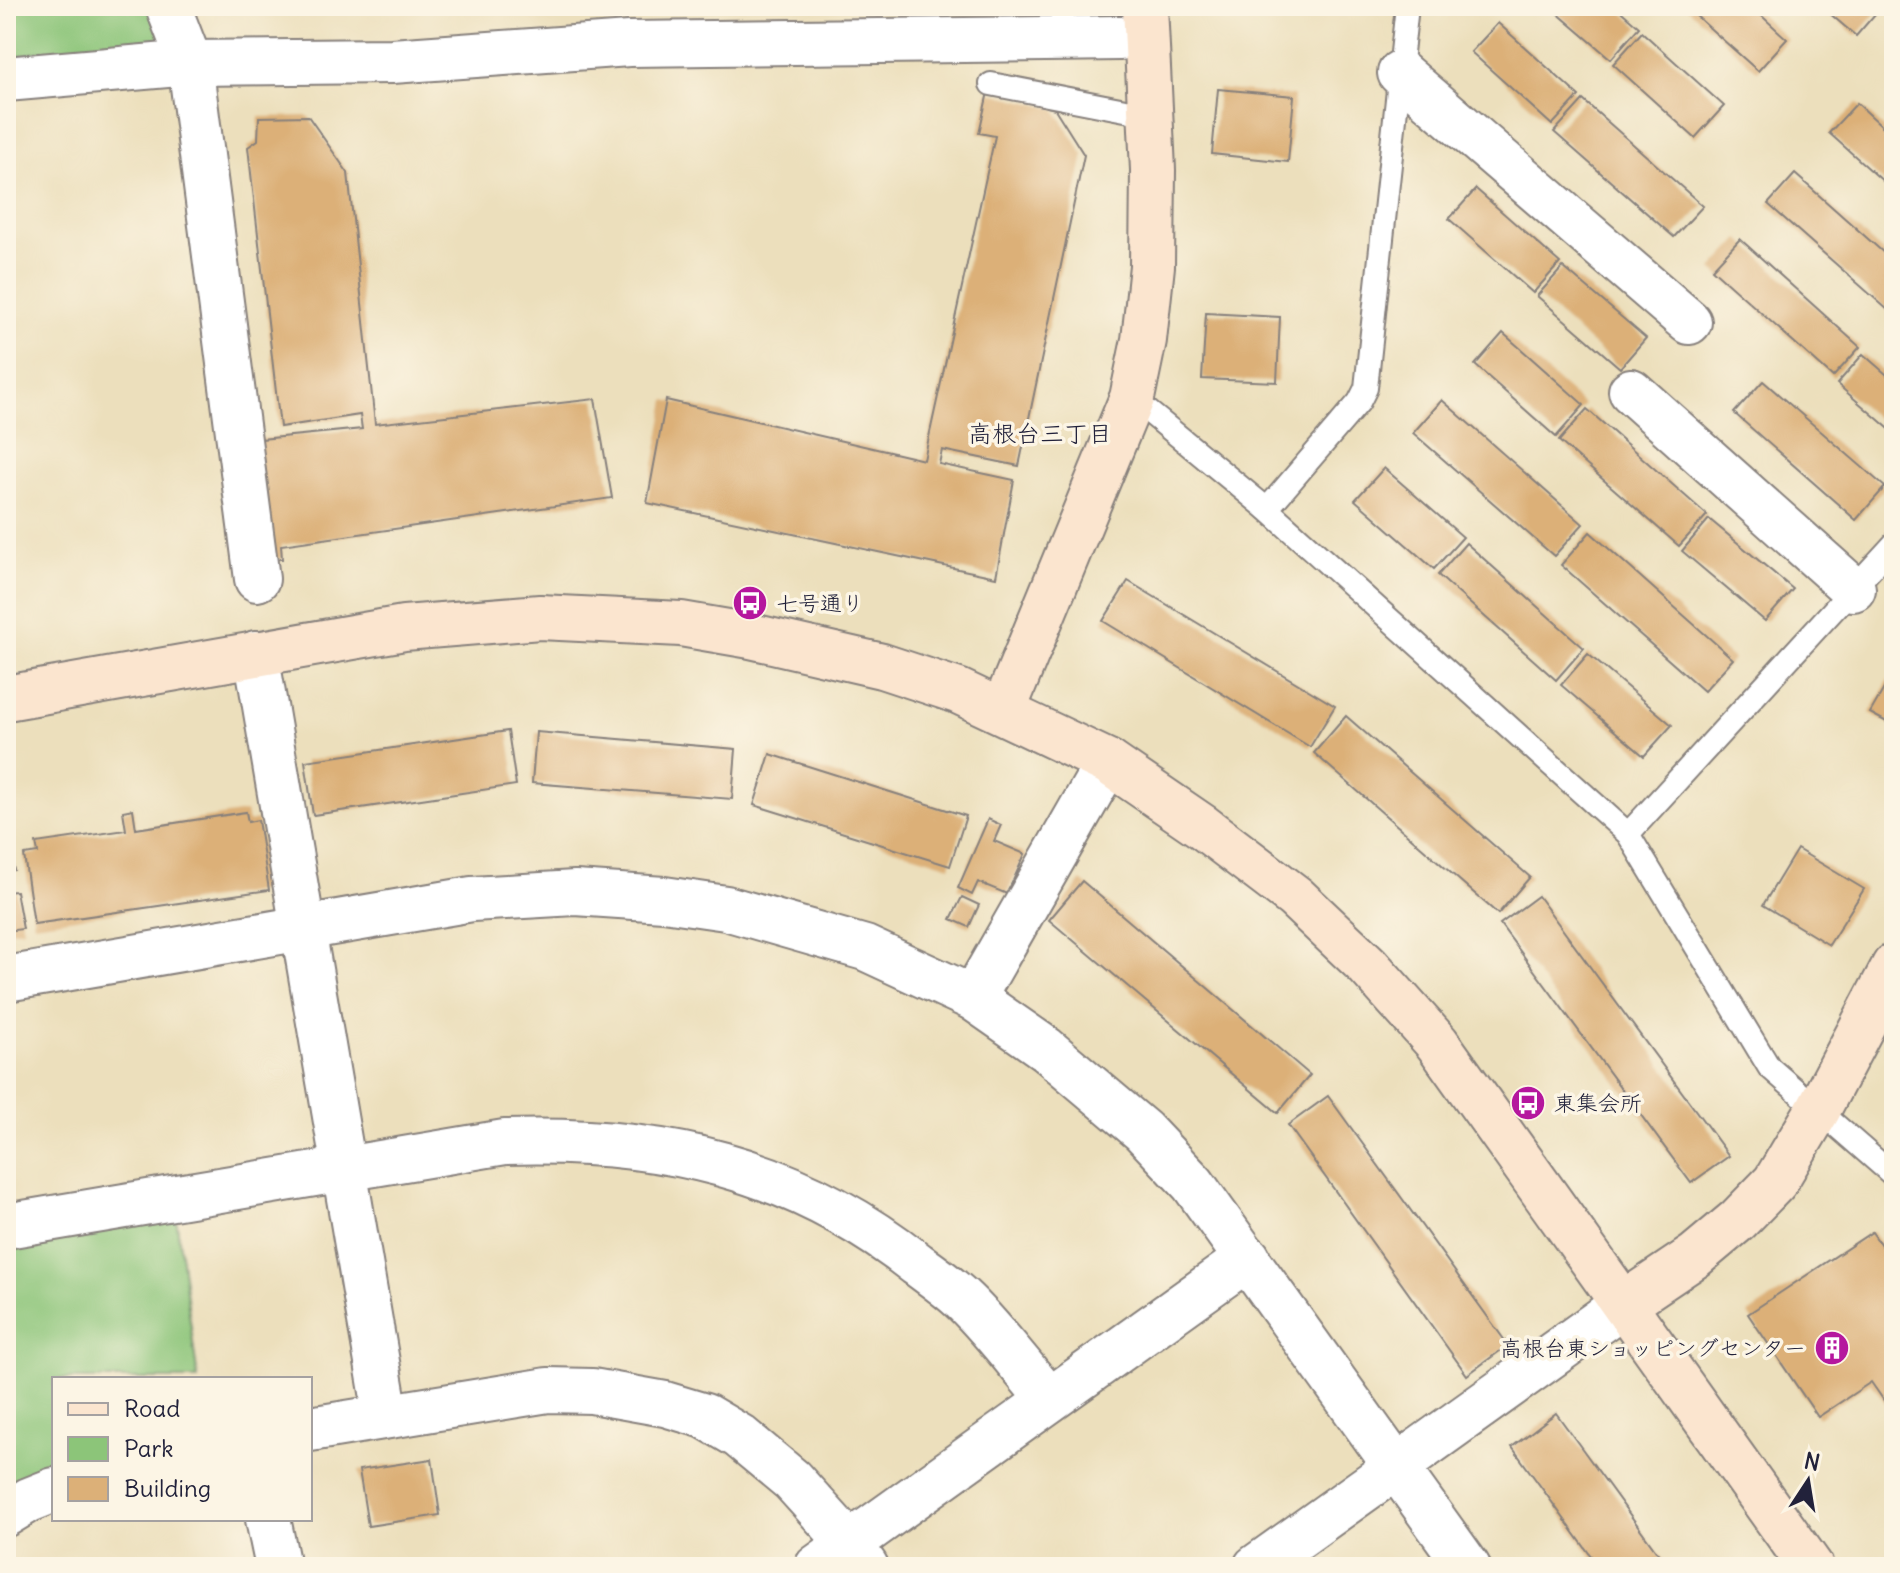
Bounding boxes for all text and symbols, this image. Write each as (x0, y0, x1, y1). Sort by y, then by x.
district label: 高根台三丁目 (968, 418, 1112, 448)
bus stop icon: 七号通り (731, 584, 769, 622)
place label: 七号通り (776, 589, 864, 617)
bus stop icon: 東集会所 (1509, 1084, 1547, 1122)
place label: 東集会所 (1554, 1089, 1642, 1117)
building icon: 高根台東ショッピングセンター (1813, 1329, 1851, 1367)
place label: 高根台東ショッピングセンター (1500, 1334, 1806, 1362)
legend (52, 1377, 312, 1521)
text: Road (124, 1393, 180, 1423)
text: Park (124, 1433, 174, 1463)
north arrow (1768, 1441, 1848, 1521)
text: N (1802, 1446, 1823, 1477)
text: Building (124, 1473, 211, 1503)

